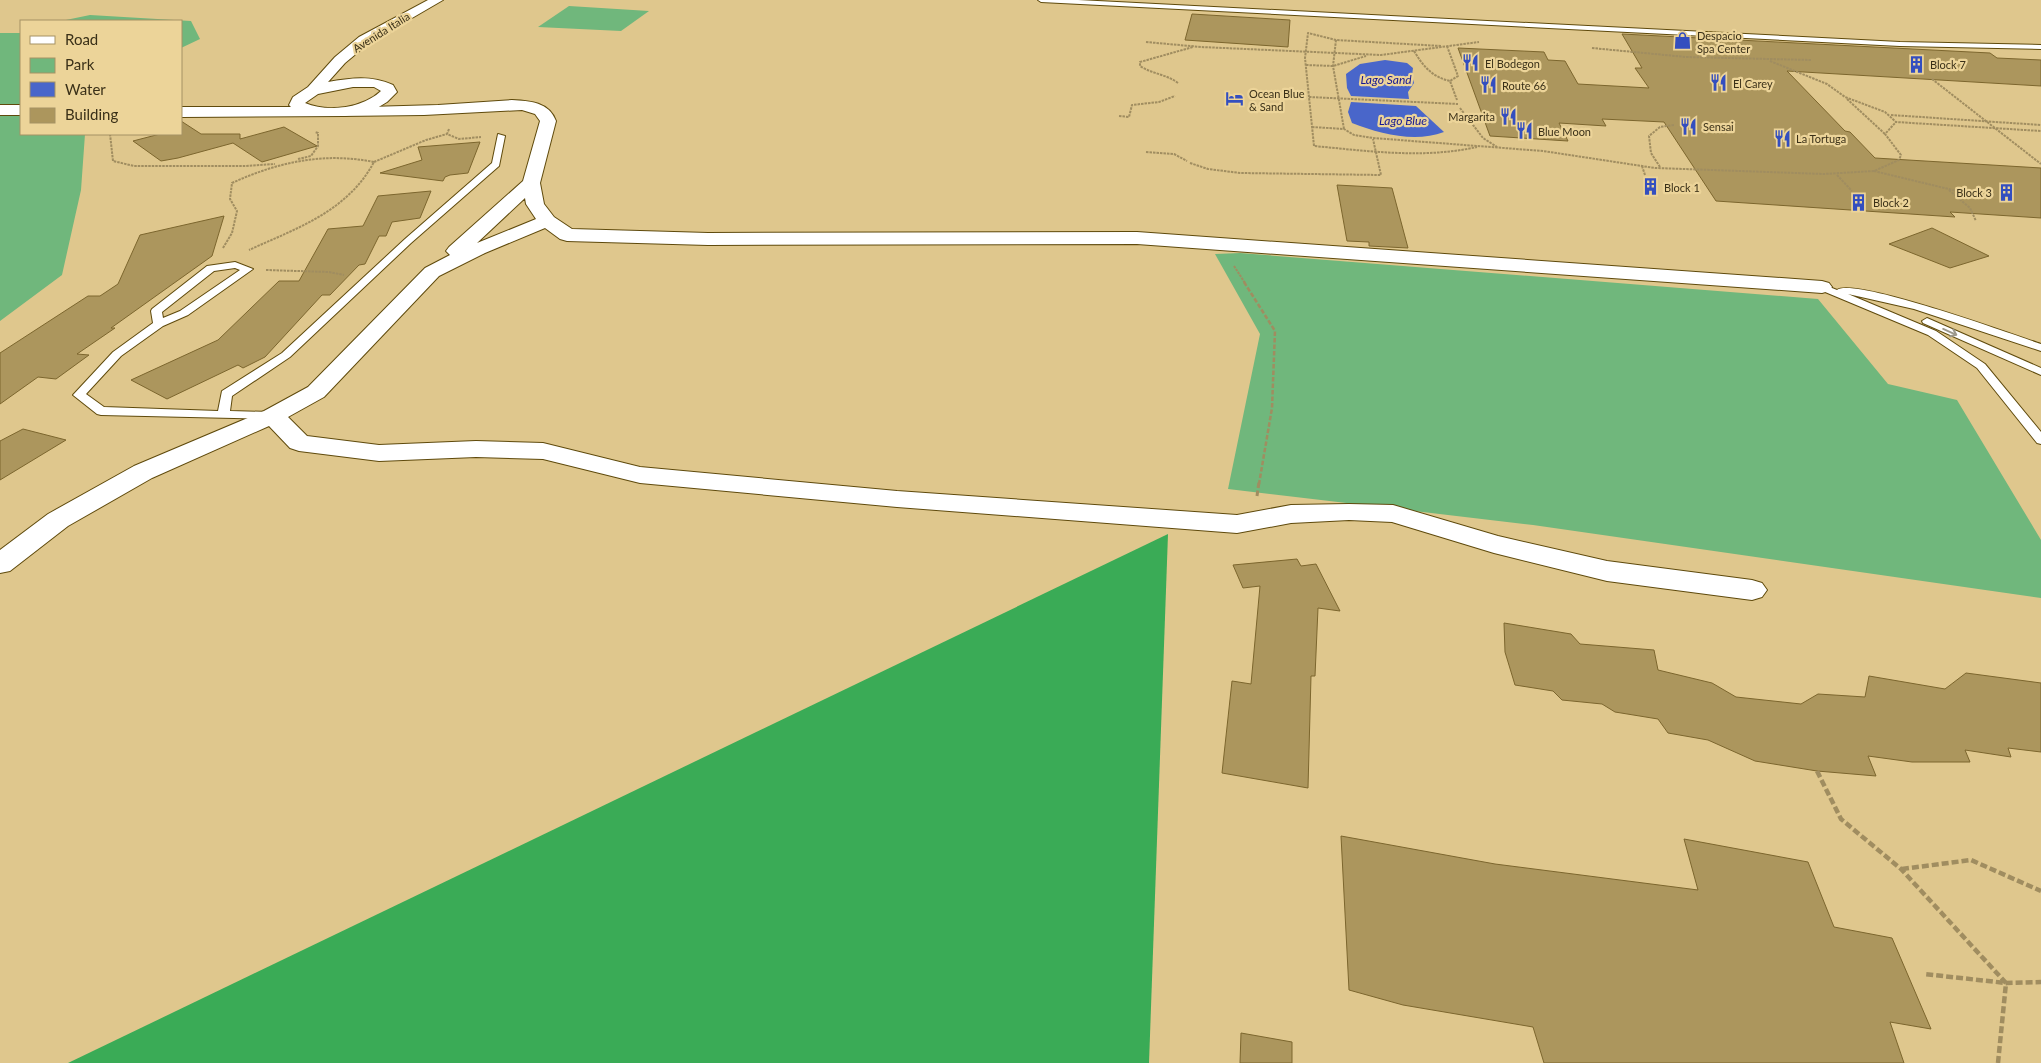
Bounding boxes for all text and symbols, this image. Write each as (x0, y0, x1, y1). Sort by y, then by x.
street label: Avenida Italia (350, 9, 412, 55)
legend (20, 20, 182, 135)
place label: Despacio Spa Center (1697, 29, 1750, 55)
text: Road (65, 30, 98, 48)
shop icon: Despacio Spa Center (1673, 31, 1693, 51)
restaurant icon: El Bodegon (1461, 53, 1481, 73)
building icon: Block 7 (1906, 54, 1926, 74)
text: Park (65, 55, 95, 73)
place label: El Bodegon (1485, 57, 1540, 70)
place label: Block 7 (1930, 58, 1966, 71)
water label: Lago Sand (1360, 72, 1412, 87)
restaurant icon: El Carey (1709, 73, 1729, 93)
restaurant icon: Route 66 (1478, 75, 1498, 95)
place label: El Carey (1733, 77, 1773, 90)
place label: Route 66 (1502, 79, 1546, 92)
text: Water (65, 80, 106, 98)
place label: Ocean Blue & Sand (1249, 87, 1305, 113)
hotel icon: Ocean Blue & Sand (1225, 89, 1245, 109)
text: Building (65, 105, 118, 123)
restaurant icon: Margarita (1499, 106, 1519, 126)
place label: Margarita (1448, 110, 1495, 123)
water label: Lago Blue (1379, 113, 1427, 128)
restaurant icon: Sensai (1679, 116, 1699, 136)
place label: Sensai (1703, 120, 1734, 133)
restaurant icon: Blue Moon (1514, 121, 1534, 141)
place label: Blue Moon (1538, 125, 1591, 138)
restaurant icon: La Tortuga (1772, 128, 1792, 148)
place label: La Tortuga (1796, 132, 1846, 145)
building icon: Block 1 (1640, 177, 1660, 197)
place label: Block 1 (1664, 181, 1700, 194)
building icon: Block 3 (1996, 182, 2016, 202)
place label: Block 3 (1956, 186, 1992, 199)
building icon: Block 2 (1849, 192, 1869, 212)
place label: Block 2 (1873, 196, 1909, 209)
one-way arrow (1942, 327, 1957, 337)

